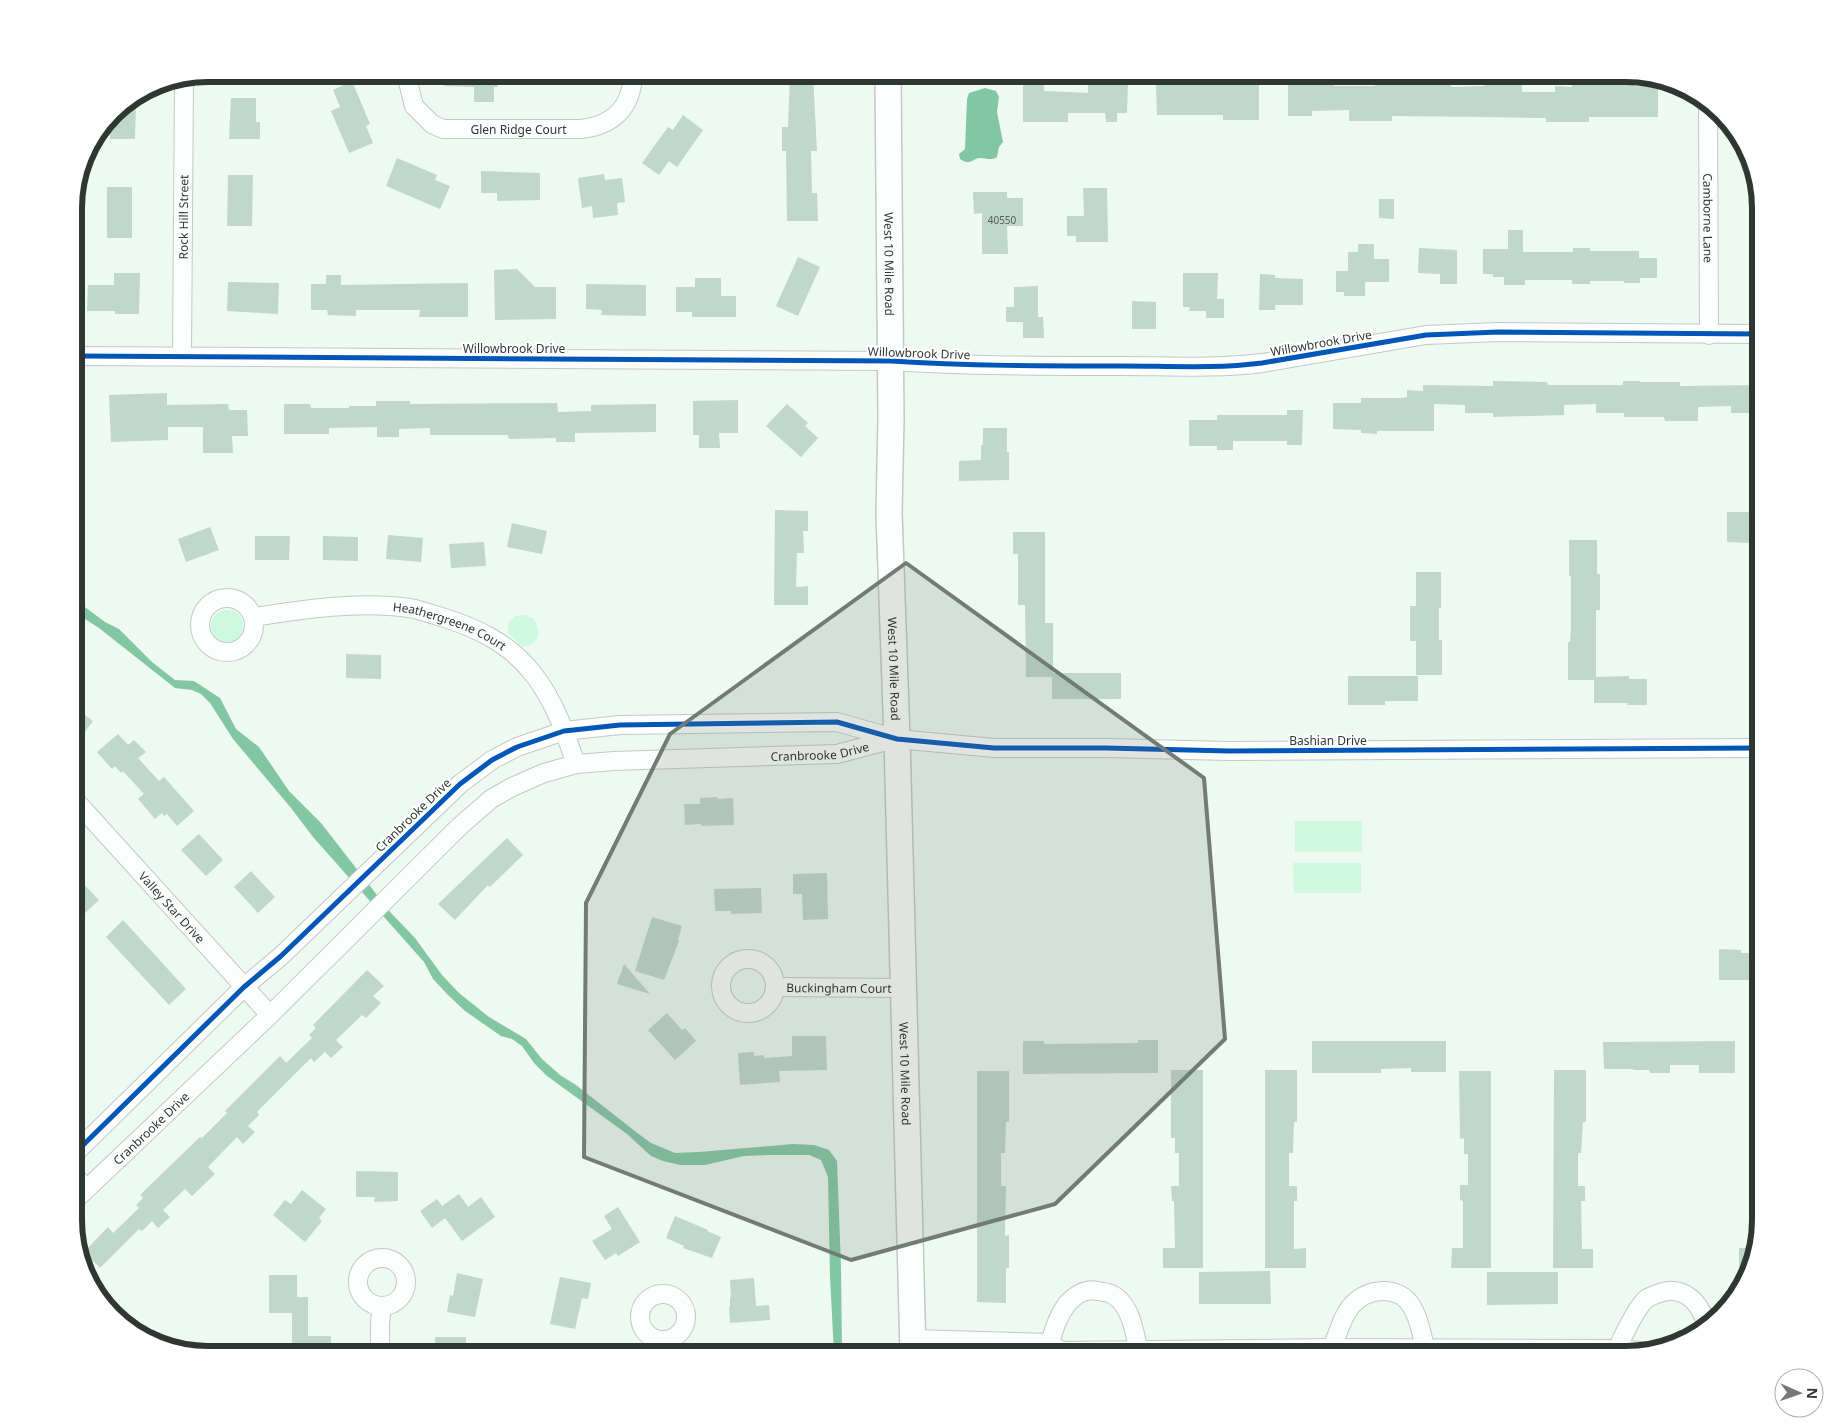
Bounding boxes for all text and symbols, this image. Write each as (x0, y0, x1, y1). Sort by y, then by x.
street label: Glen Ridge Court (470, 121, 567, 138)
street label: Camborne Lane (1700, 173, 1717, 263)
street label: Rock Hill Street (174, 174, 192, 260)
street label: West 10 Mile Road (881, 212, 899, 316)
house number: 40550 (988, 213, 1017, 227)
street label: Willowbrook Drive (1269, 326, 1373, 360)
street label: Willowbrook Drive (463, 340, 566, 357)
street label: Willowbrook Drive (867, 343, 971, 363)
street label: Heathergreene Court (392, 598, 511, 654)
street label: West 10 Mile Road (884, 617, 905, 721)
street label: Bashian Drive (1289, 732, 1367, 749)
street label: Cranbrooke Drive (770, 737, 871, 765)
street label: Cranbrooke Drive (371, 774, 455, 856)
street label: Valley Star Drive (135, 868, 209, 947)
street label: Buckingham Court (786, 979, 892, 996)
street label: West 10 Mile Road (896, 1022, 916, 1126)
street label: Cranbrooke Drive (109, 1088, 193, 1168)
north arrow (1774, 1368, 1824, 1418)
text: N (1803, 1387, 1822, 1399)

